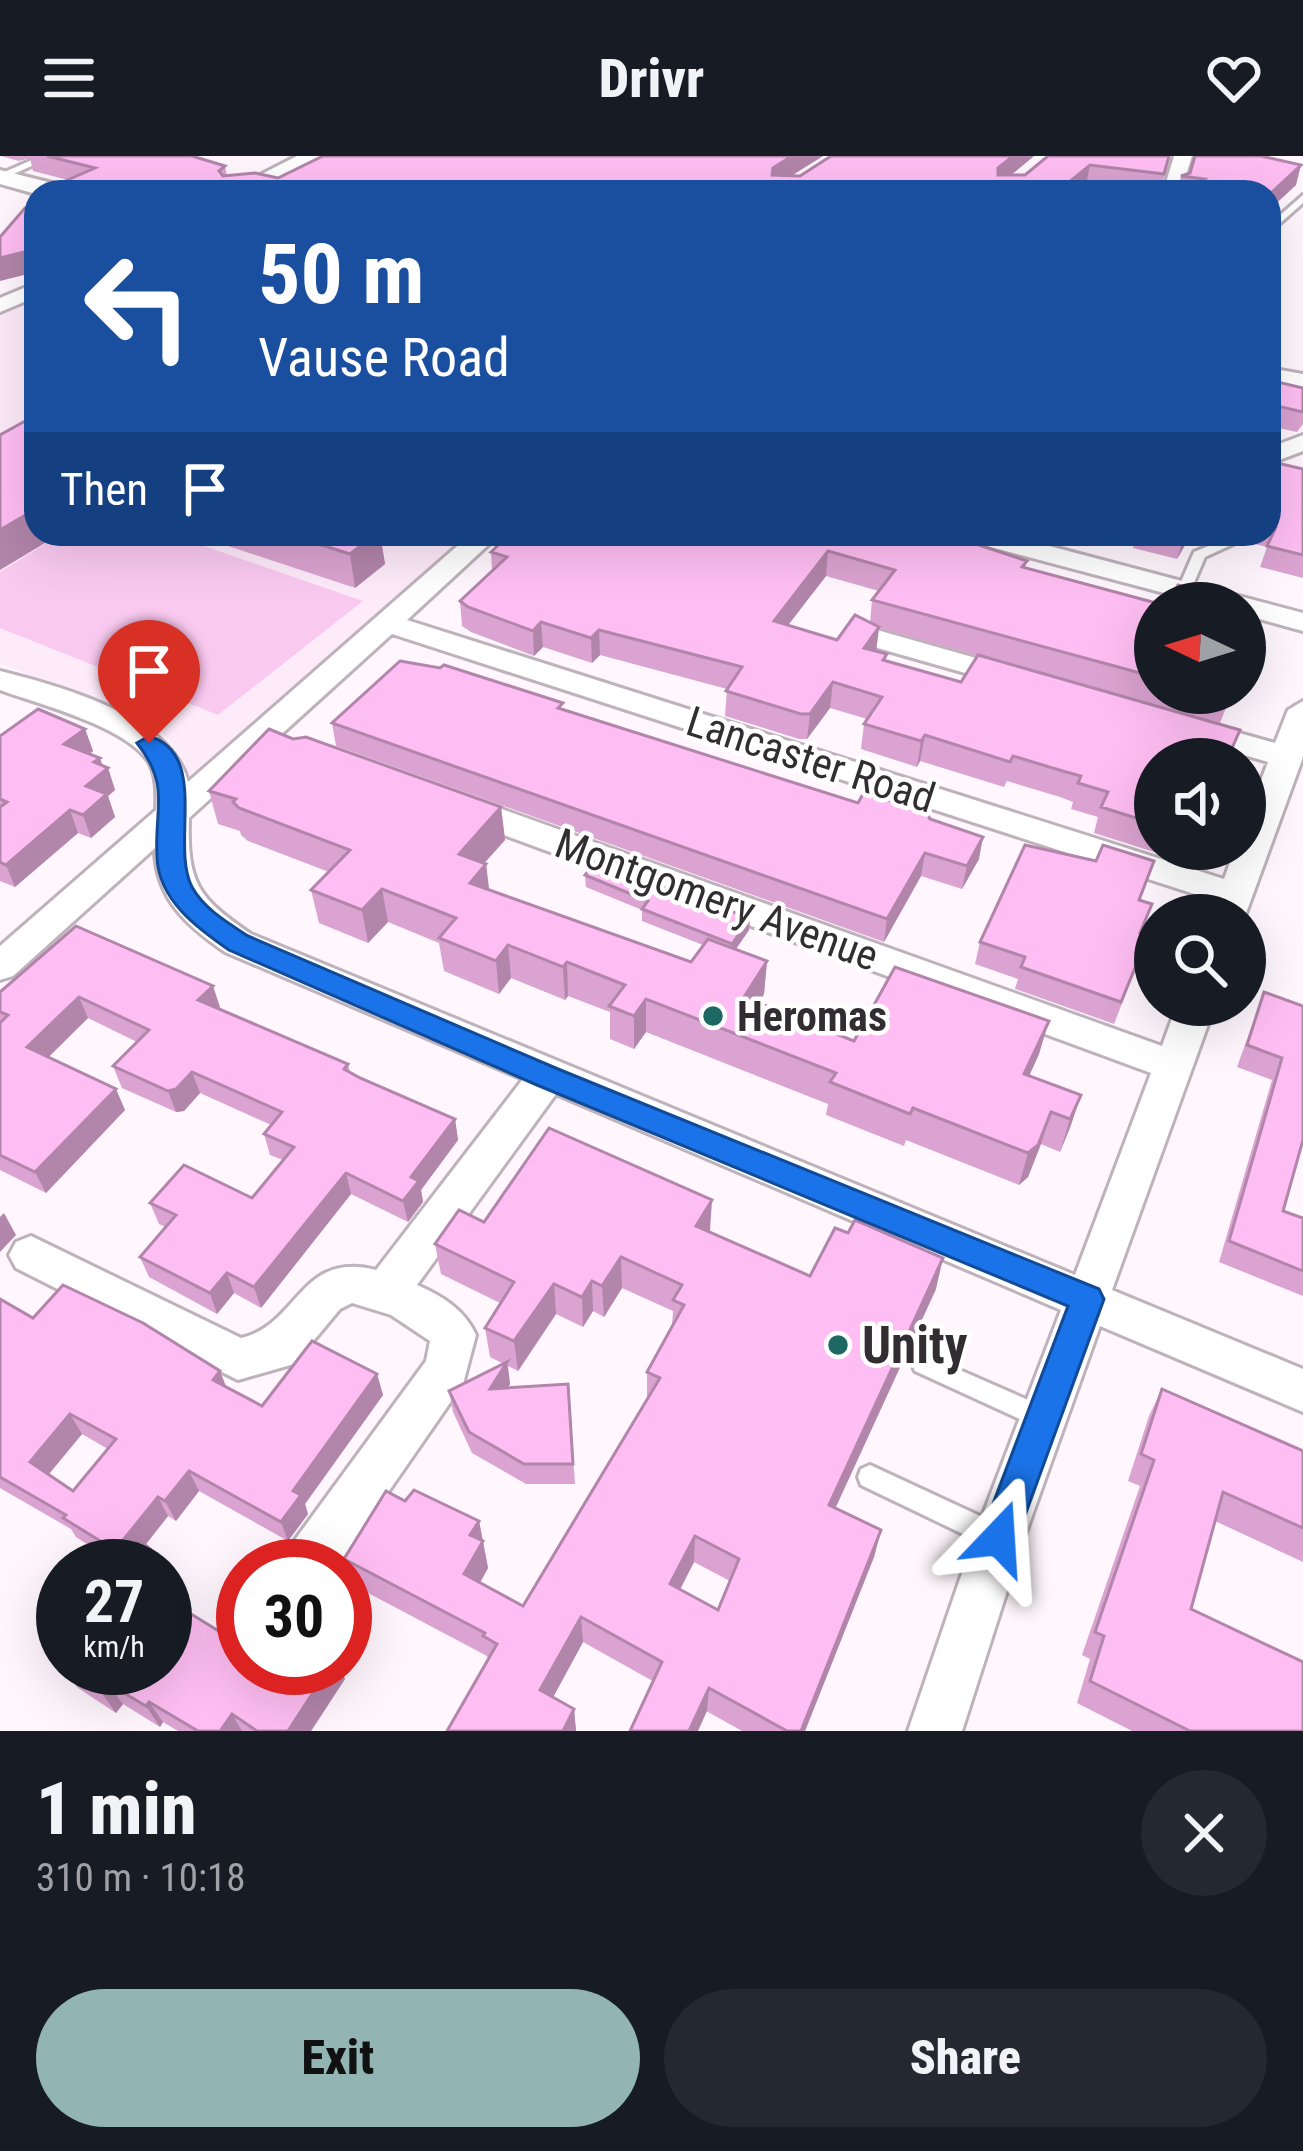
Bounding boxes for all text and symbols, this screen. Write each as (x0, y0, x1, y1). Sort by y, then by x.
icon: menu (36, 45, 102, 111)
icon: heart (1201, 45, 1267, 111)
text: Drivr (599, 47, 704, 110)
text: 50 m (258, 225, 425, 324)
icon: left (60, 228, 216, 384)
text: Vause Road (258, 326, 510, 389)
icon: arrive (172, 456, 238, 522)
text: Then (60, 463, 148, 516)
north arrow (1134, 582, 1266, 714)
map controls (1134, 582, 1266, 1026)
pin (98, 620, 200, 743)
icon: arrive (116, 638, 182, 704)
street label: Lancaster Road (681, 696, 941, 823)
button: sound (1134, 738, 1266, 870)
street label: Montgomery Avenue (549, 818, 885, 981)
button: search (1134, 894, 1266, 1026)
place label: Heromas (737, 992, 887, 1041)
marker: Heromas (700, 1003, 726, 1029)
place label: Unity (862, 1316, 968, 1375)
marker: Unity (825, 1332, 851, 1358)
position arrow (936, 1475, 1062, 1601)
speed limit sign: 30 (216, 1539, 372, 1695)
text: 27 (84, 1566, 144, 1637)
text: km/h (83, 1629, 145, 1664)
text: 1 min (36, 1767, 197, 1852)
button: close (1141, 1770, 1267, 1896)
text: 310 m · 10:18 (36, 1855, 246, 1901)
button: Exit (36, 1989, 640, 2127)
button: Share (664, 1989, 1267, 2127)

